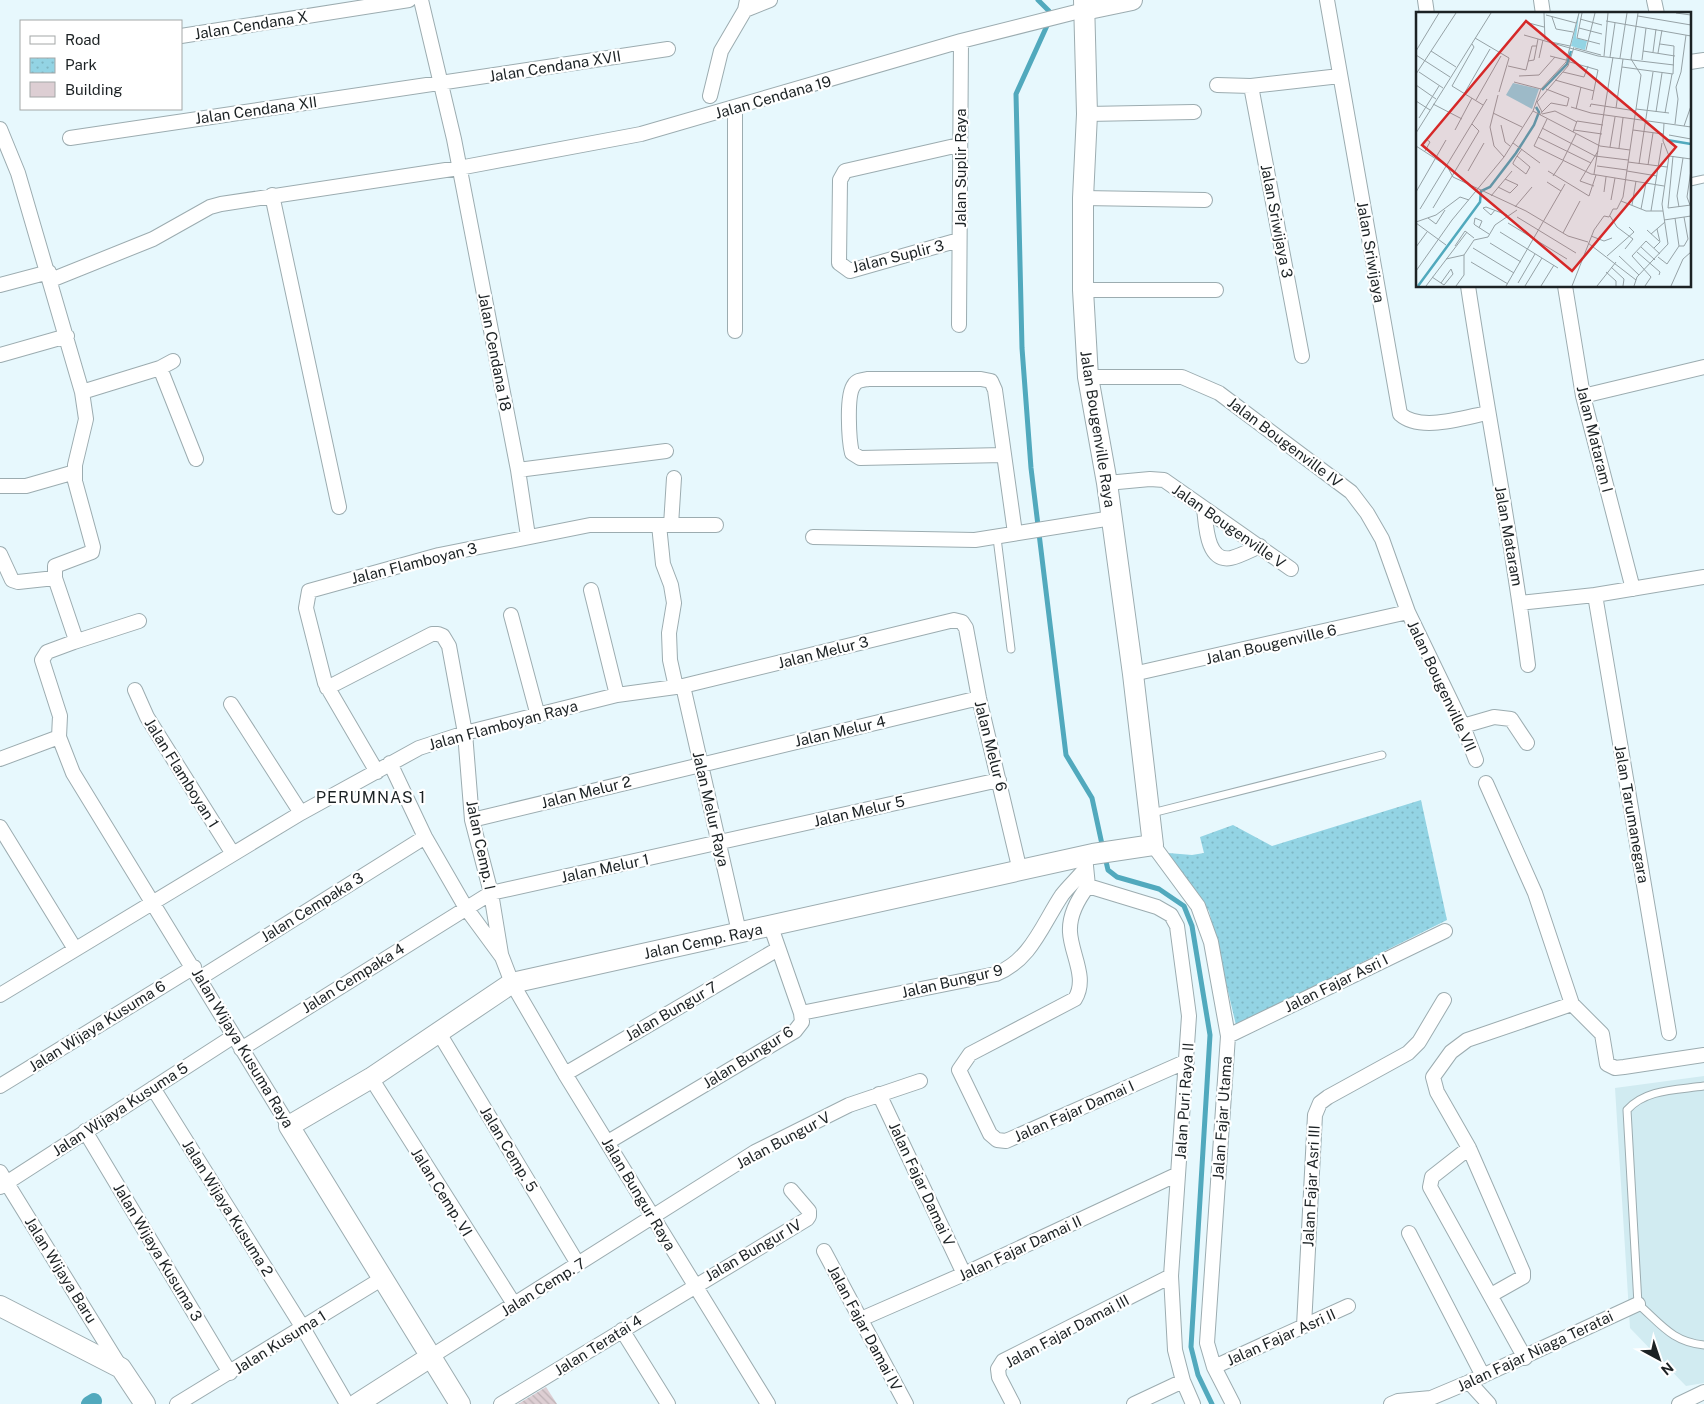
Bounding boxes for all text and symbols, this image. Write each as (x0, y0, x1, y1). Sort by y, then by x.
street label: Jalan Cendana X (193, 8, 309, 42)
inset map (1416, 12, 1692, 288)
legend (20, 20, 182, 110)
text: Road (65, 31, 101, 48)
street label: Jalan Cendana XVII (488, 47, 622, 85)
text: Park (65, 56, 97, 73)
street label: Jalan Cendana 19 (713, 72, 833, 122)
text: Building (65, 81, 123, 98)
street label: Jalan Cendana XII (194, 93, 318, 127)
street label: Jalan Suplir Raya (952, 109, 969, 227)
street label: Jalan Sriwijaya 3 (1258, 163, 1296, 279)
street label: Jalan Sriwijaya (1354, 200, 1388, 304)
street label: Jalan Suplir 3 (850, 236, 946, 276)
street label: Jalan Cendana 18 (475, 291, 515, 413)
street label: Jalan Bougenville Raya (1077, 349, 1119, 509)
street label: Jalan Mataram I (1574, 384, 1616, 494)
street label: Jalan Bougenville IV (1225, 393, 1345, 491)
street label: Jalan Bougenville V (1169, 481, 1289, 571)
street label: Jalan Mataram (1492, 485, 1526, 587)
street label: Jalan Flamboyan 3 (349, 539, 479, 587)
street label: Jalan Bougenville VII (1404, 618, 1480, 754)
street label: Jalan Bougenville 6 (1204, 621, 1338, 667)
street label: Jalan Melur 3 (776, 633, 870, 671)
street label: Jalan Flamboyan Raya (427, 697, 579, 753)
street label: Jalan Melur 6 (972, 699, 1010, 793)
street label: Jalan Melur 4 (793, 712, 887, 750)
street label: Jalan Flamboyan 1 (141, 715, 223, 831)
street label: Jalan Tarumanegara (1611, 744, 1653, 884)
street label: Jalan Melur Raya (689, 750, 733, 868)
street label: Jalan Melur 2 (539, 773, 633, 811)
district label: PERUMNAS 1 (316, 788, 426, 807)
street label: Jalan Melur 5 (812, 792, 906, 830)
street label: Jalan Cemp. I (463, 799, 499, 891)
street label: Jalan Melur 1 (559, 850, 651, 886)
street label: Jalan Cempaka 3 (258, 869, 366, 945)
street label: Jalan Cemp. Raya (642, 920, 764, 962)
street label: Jalan Cempaka 4 (299, 940, 407, 1016)
street label: Jalan Fajar Asri I (1281, 950, 1391, 1016)
street label: Jalan Bungur 9 (900, 961, 1004, 1001)
street label: Jalan Wijaya Kusuma Raya (189, 965, 297, 1131)
street label: Jalan Wijaya Kusuma 6 (26, 977, 168, 1075)
street label: Jalan Bungur 7 (622, 978, 720, 1044)
street label: Jalan Bungur 6 (700, 1022, 796, 1092)
street label: Jalan Puri Raya II (1171, 1042, 1197, 1160)
street label: Jalan Fajar Utama (1209, 1056, 1235, 1180)
street label: Jalan Wijaya Kusuma 5 (49, 1059, 191, 1159)
street label: Jalan Fajar Damai I (1011, 1077, 1137, 1145)
street label: Jalan Cemp. 5 (477, 1103, 541, 1195)
street label: Jalan Bungur V (733, 1108, 833, 1172)
street label: Jalan Fajar Damai V (886, 1119, 958, 1249)
street label: Jalan Fajar Asri III (1299, 1125, 1323, 1247)
street label: Jalan Bungur Raya (599, 1135, 679, 1253)
street label: Jalan Wijaya Kusuma 2 (179, 1137, 277, 1279)
street label: Jalan Cemp. VI (408, 1145, 476, 1239)
street label: Jalan Wijaya Kusuma 3 (110, 1180, 206, 1324)
street label: Jalan Fajar Damai II (956, 1212, 1084, 1284)
street label: Jalan Wijaya Baru (22, 1214, 100, 1326)
street label: Jalan Bungur IV (702, 1216, 804, 1284)
street label: Jalan Cemp. 7 (498, 1254, 588, 1320)
street label: Jalan Fajar Damai IV (825, 1262, 905, 1394)
street label: Jalan Fajar Damai III (1002, 1291, 1132, 1371)
street label: Jalan Fajar Asri II (1224, 1305, 1338, 1369)
street label: Jalan Kusuma 1 (231, 1307, 329, 1377)
street label: Jalan Fajar Niaga Teratai (1454, 1307, 1616, 1395)
street label: Jalan Teratai 4 (551, 1311, 645, 1379)
north arrow (1634, 1334, 1684, 1384)
text: N (1658, 1359, 1677, 1379)

